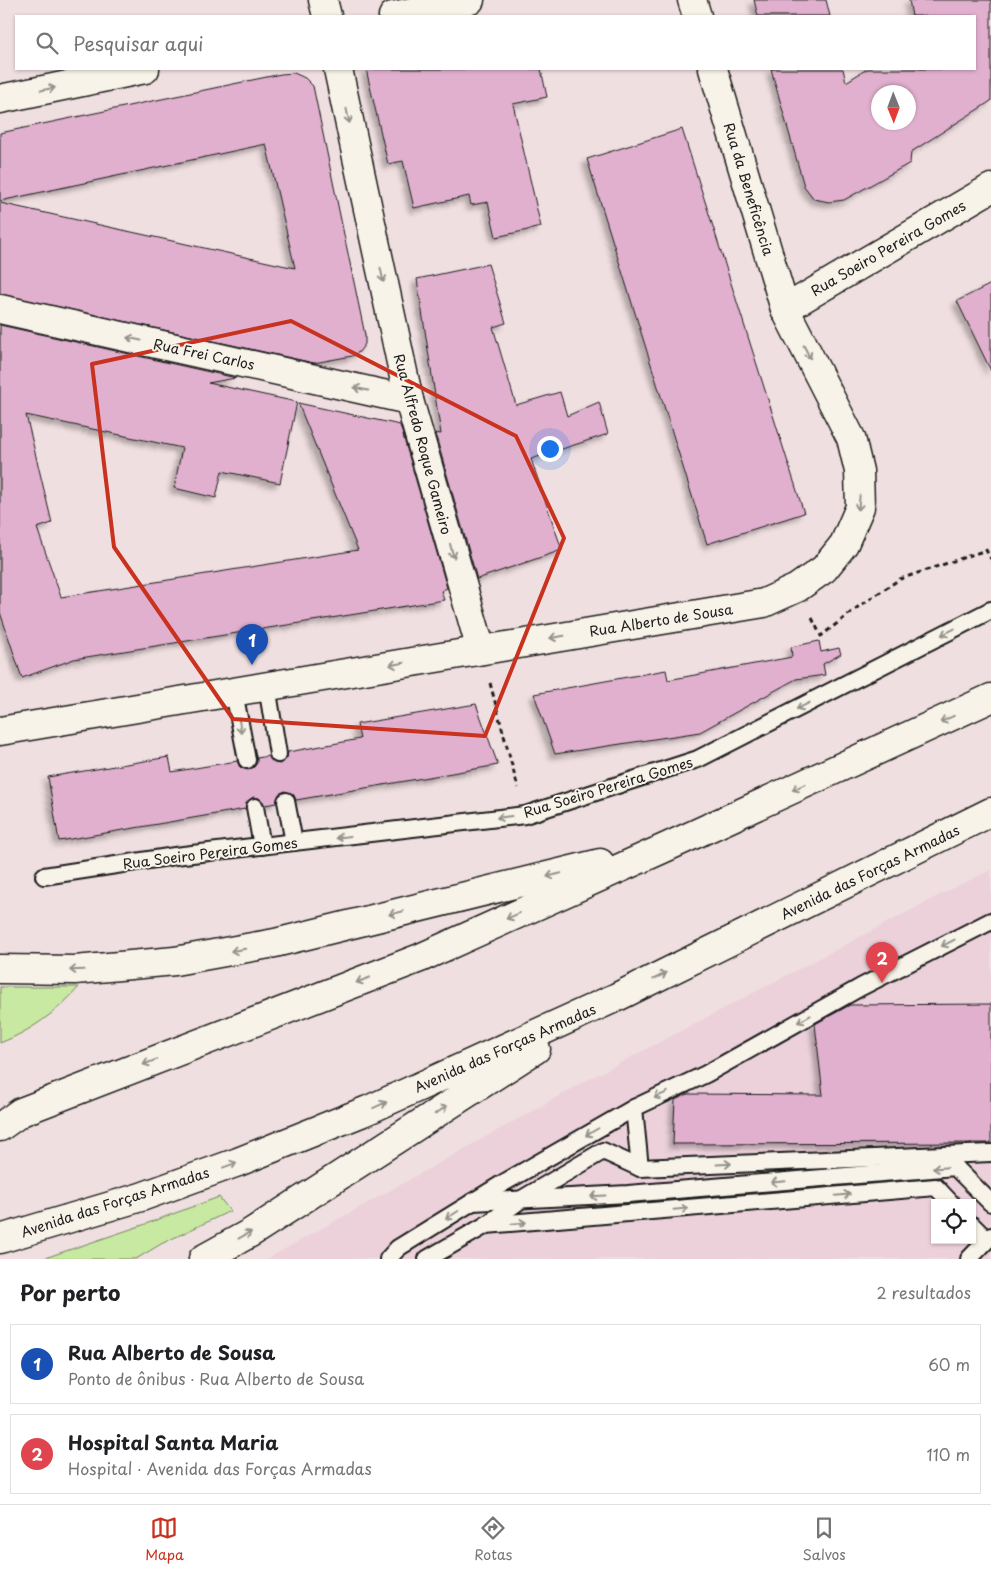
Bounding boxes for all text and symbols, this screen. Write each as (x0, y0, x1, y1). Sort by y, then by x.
search box (15, 15, 976, 70)
icon: search (33, 29, 61, 57)
text: Pesquisar aqui (73, 29, 203, 57)
one-way arrow (39, 84, 55, 93)
north arrow (871, 85, 916, 130)
one-way arrow (344, 108, 353, 124)
street label: Rua da Beneficência (719, 120, 779, 258)
street label: Rua Soeiro Pereira Gomes (807, 195, 969, 301)
one-way arrow (378, 267, 387, 283)
street label: Rua Frei Carlos (151, 333, 257, 375)
one-way arrow (126, 334, 142, 343)
one-way arrow (802, 345, 812, 360)
street label: Rua Alfredo Roque Gameiro (389, 351, 457, 537)
one-way arrow (354, 384, 370, 393)
your location (537, 436, 563, 462)
one-way arrow (854, 495, 863, 511)
one-way arrow (448, 543, 458, 559)
street label: Rua Alberto de Sousa (588, 598, 734, 642)
pin: 1 (236, 624, 268, 665)
one-way arrow (940, 627, 955, 637)
one-way arrow (549, 633, 565, 643)
one-way arrow (389, 660, 405, 670)
one-way arrow (796, 702, 811, 711)
one-way arrow (940, 715, 955, 724)
one-way arrow (236, 717, 246, 733)
street label: Rua Soeiro Pereira Gomes (521, 751, 695, 823)
one-way arrow (792, 783, 807, 792)
one-way arrow (497, 812, 513, 822)
street label: Avenida das Forças Armadas (777, 819, 963, 925)
street label: Rua Soeiro Pereira Gomes (122, 832, 298, 874)
one-way arrow (335, 832, 351, 842)
one-way arrow (547, 871, 563, 880)
one-way arrow (389, 909, 405, 918)
one-way arrow (506, 912, 521, 922)
one-way arrow (940, 938, 955, 948)
pin: 2 (866, 942, 898, 983)
one-way arrow (230, 945, 246, 955)
one-way arrow (69, 965, 85, 974)
one-way arrow (652, 970, 667, 980)
one-way arrow (356, 976, 371, 985)
street label: Avenida das Forças Armadas (411, 998, 599, 1098)
one-way arrow (797, 1015, 812, 1024)
one-way arrow (143, 1058, 158, 1067)
one-way arrow (654, 1091, 669, 1101)
one-way arrow (372, 1099, 387, 1109)
one-way arrow (434, 1105, 448, 1115)
one-way arrow (585, 1128, 599, 1138)
one-way arrow (221, 1160, 237, 1169)
one-way arrow (716, 1160, 732, 1169)
street label: Avenida das Forças Armadas (18, 1162, 212, 1242)
one-way arrow (932, 1164, 948, 1173)
one-way arrow (770, 1177, 786, 1187)
one-way arrow (835, 1190, 851, 1200)
one-way arrow (591, 1191, 607, 1200)
map controls (931, 1199, 976, 1244)
button: locate (931, 1199, 976, 1244)
one-way arrow (673, 1204, 689, 1214)
one-way arrow (445, 1210, 459, 1220)
one-way arrow (511, 1218, 527, 1227)
one-way arrow (238, 1230, 252, 1240)
text: Por perto (20, 1276, 120, 1308)
text: 2 resultados (877, 1280, 971, 1304)
text: Rua Alberto de Sousa (68, 1338, 276, 1366)
text: 1 (33, 1352, 41, 1376)
text: 60 m (928, 1352, 970, 1376)
text: Ponto de ônibus · Rua Alberto de Sousa (68, 1366, 364, 1390)
text: Hospital Santa Maria (68, 1428, 278, 1456)
text: 2 (31, 1442, 43, 1466)
text: 110 m (927, 1442, 970, 1466)
text: Hospital · Avenida das Forças Armadas (68, 1456, 372, 1480)
tab: Mapa (145, 1514, 184, 1565)
tab: Rotas (474, 1514, 512, 1565)
tab: Salvos (803, 1514, 846, 1565)

